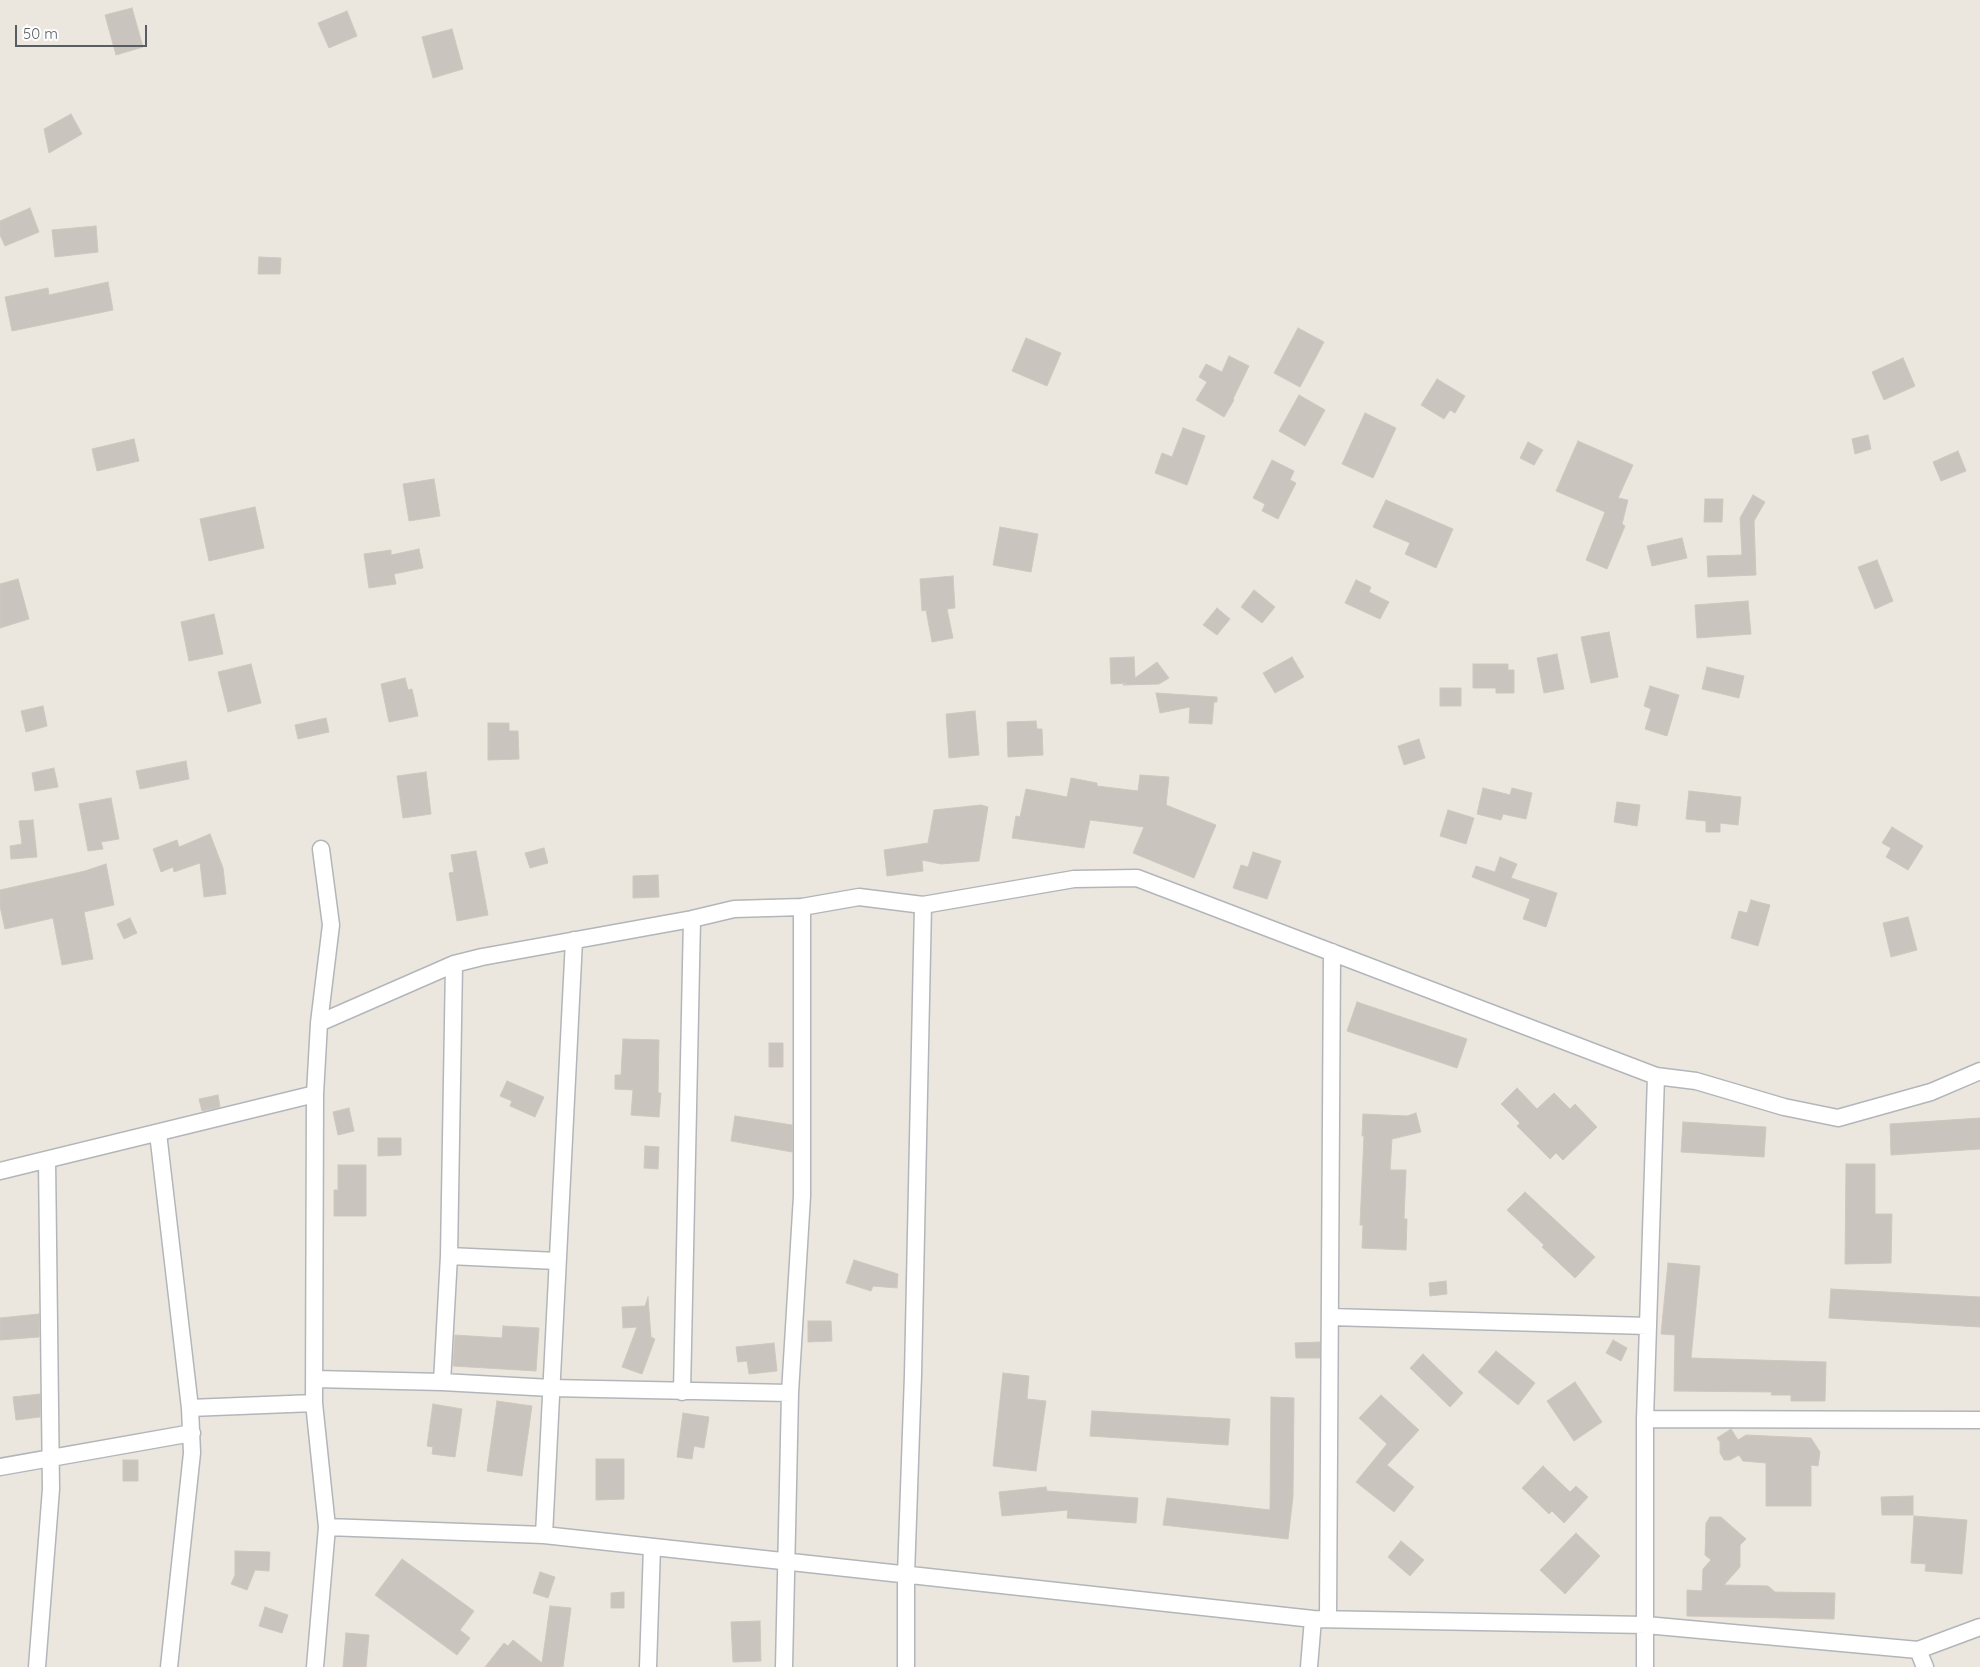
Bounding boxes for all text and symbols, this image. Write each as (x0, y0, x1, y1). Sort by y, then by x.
scale bar (18, 15, 150, 47)
text: 50 m (23, 24, 58, 43)

